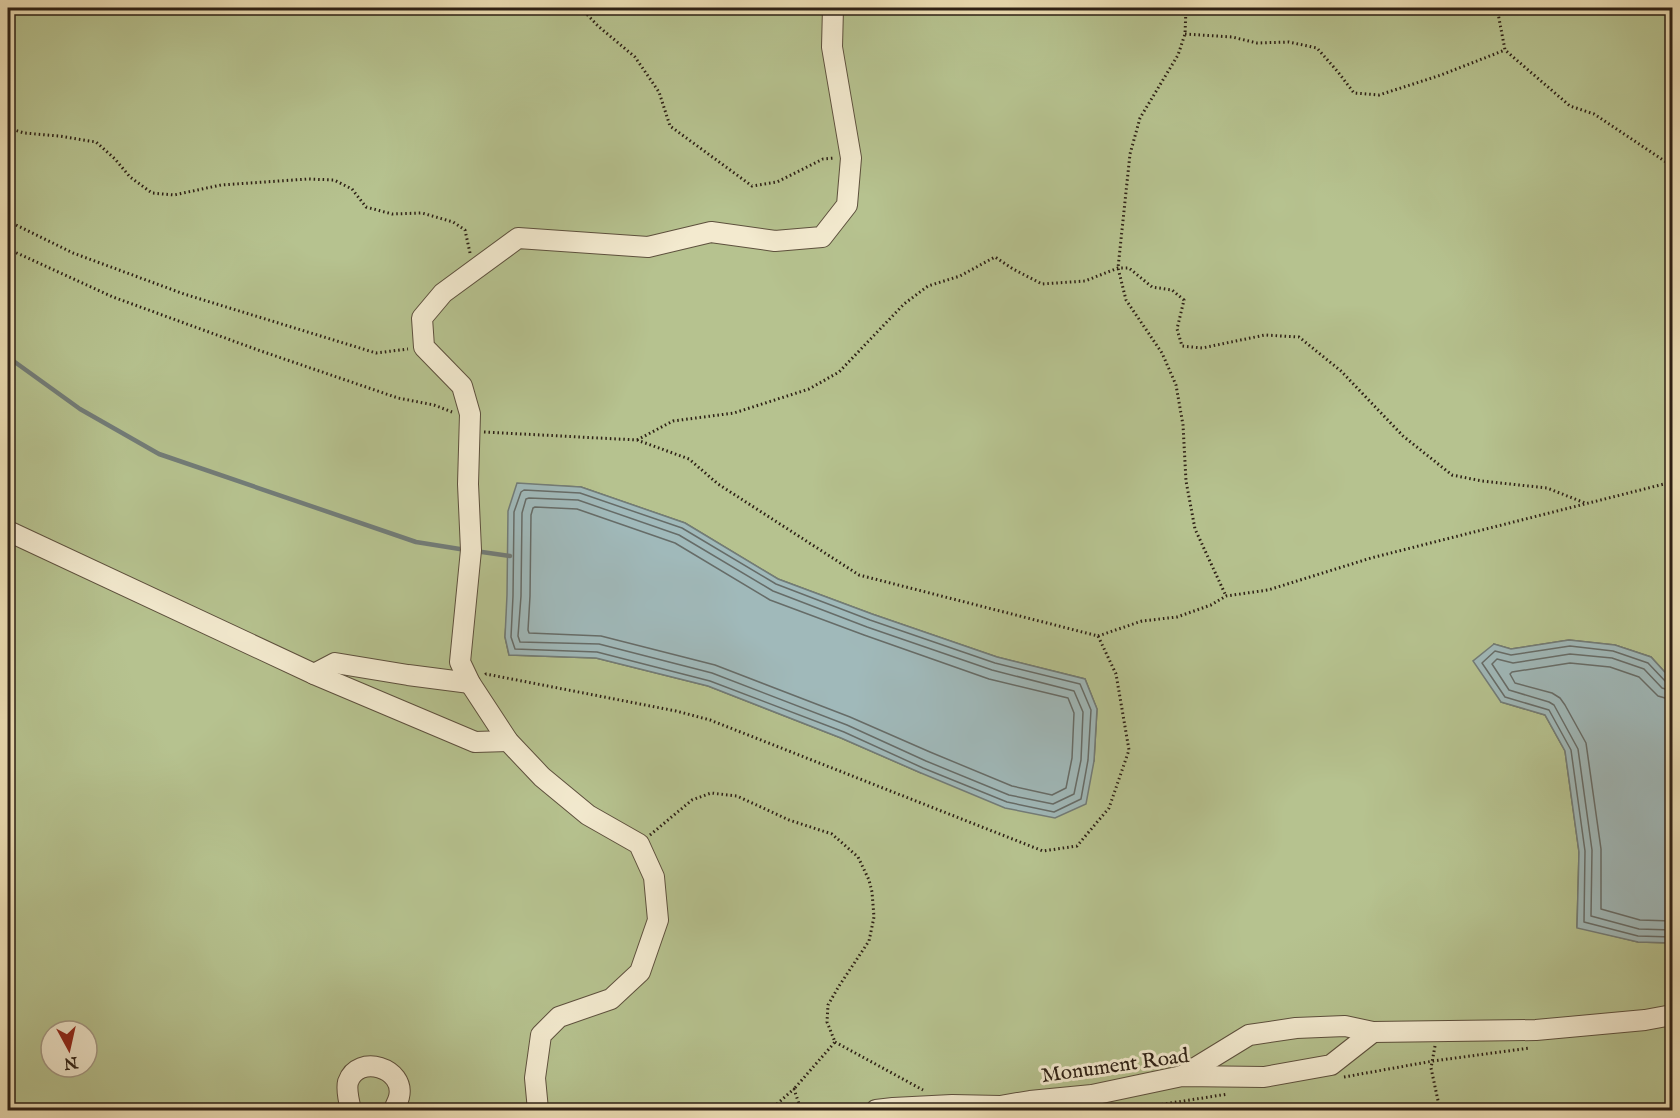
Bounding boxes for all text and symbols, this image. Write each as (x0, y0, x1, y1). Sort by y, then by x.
north arrow (39, 1019, 99, 1079)
street label: Monument Road (1040, 1043, 1192, 1090)
text: N (62, 1051, 80, 1073)

